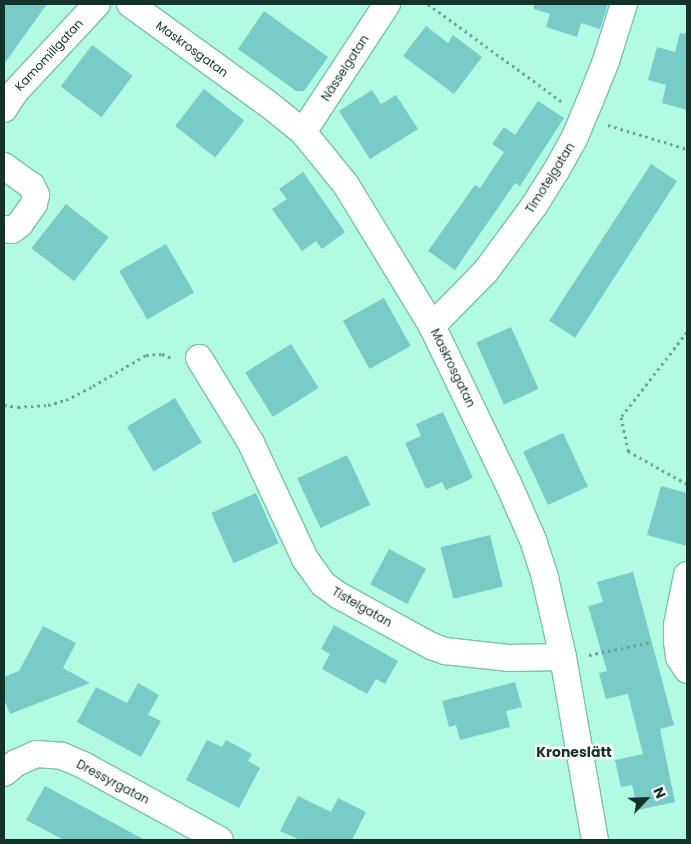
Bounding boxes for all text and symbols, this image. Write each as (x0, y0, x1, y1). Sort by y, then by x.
street label: Kamomillgatan (12, 16, 86, 94)
street label: Maskrosgatan (153, 18, 231, 80)
street label: Nässelgatan (318, 32, 372, 104)
street label: Timotejgatan (523, 140, 577, 216)
street label: Maskrosgatan (428, 326, 478, 410)
street label: Tistelgatan (329, 584, 395, 630)
district label: Kroneslätt (536, 744, 612, 760)
street label: Dressyrgatan (74, 757, 152, 807)
north arrow (621, 774, 671, 824)
text: N (648, 784, 671, 802)

